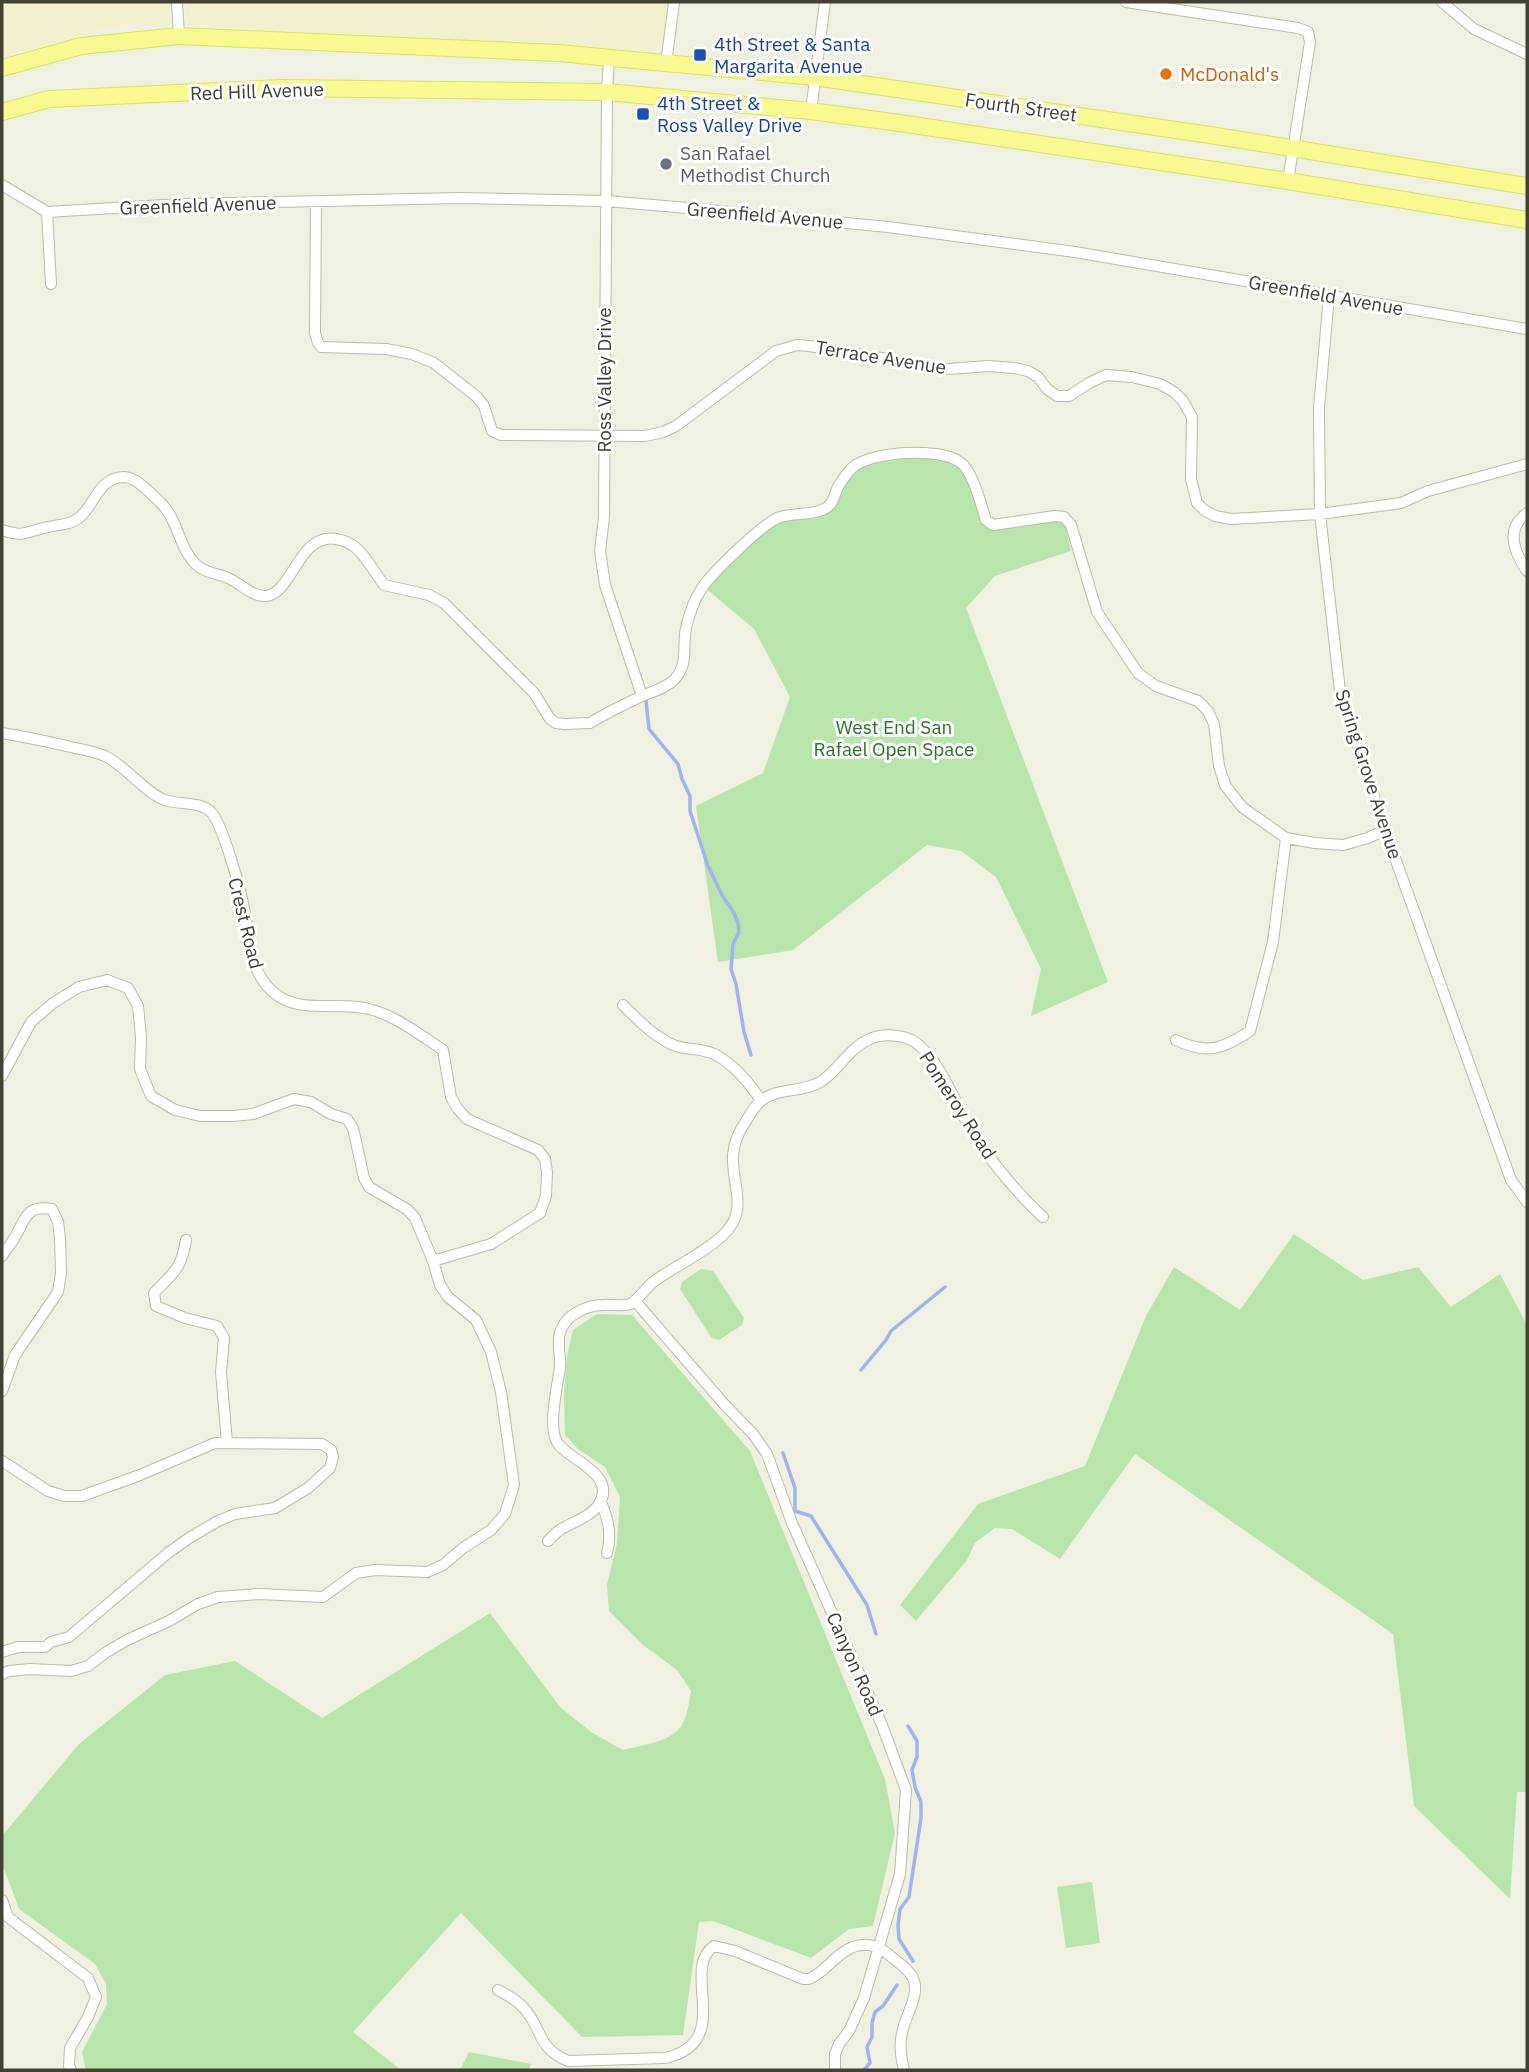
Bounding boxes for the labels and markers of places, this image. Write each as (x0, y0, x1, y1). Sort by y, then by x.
place label: 4th Street & Santa Margarita Avenue (714, 32, 870, 78)
marker: 4th Street & Santa Margarita Avenue (692, 47, 708, 63)
place label: McDonald's (1180, 62, 1279, 86)
marker: McDonald's (1158, 66, 1174, 82)
place label: 4th Street & Ross Valley Drive (657, 91, 802, 137)
marker: 4th Street & Ross Valley Drive (635, 106, 651, 122)
place label: San Rafael Methodist Church (680, 141, 831, 187)
marker: San Rafael Methodist Church (658, 156, 674, 172)

